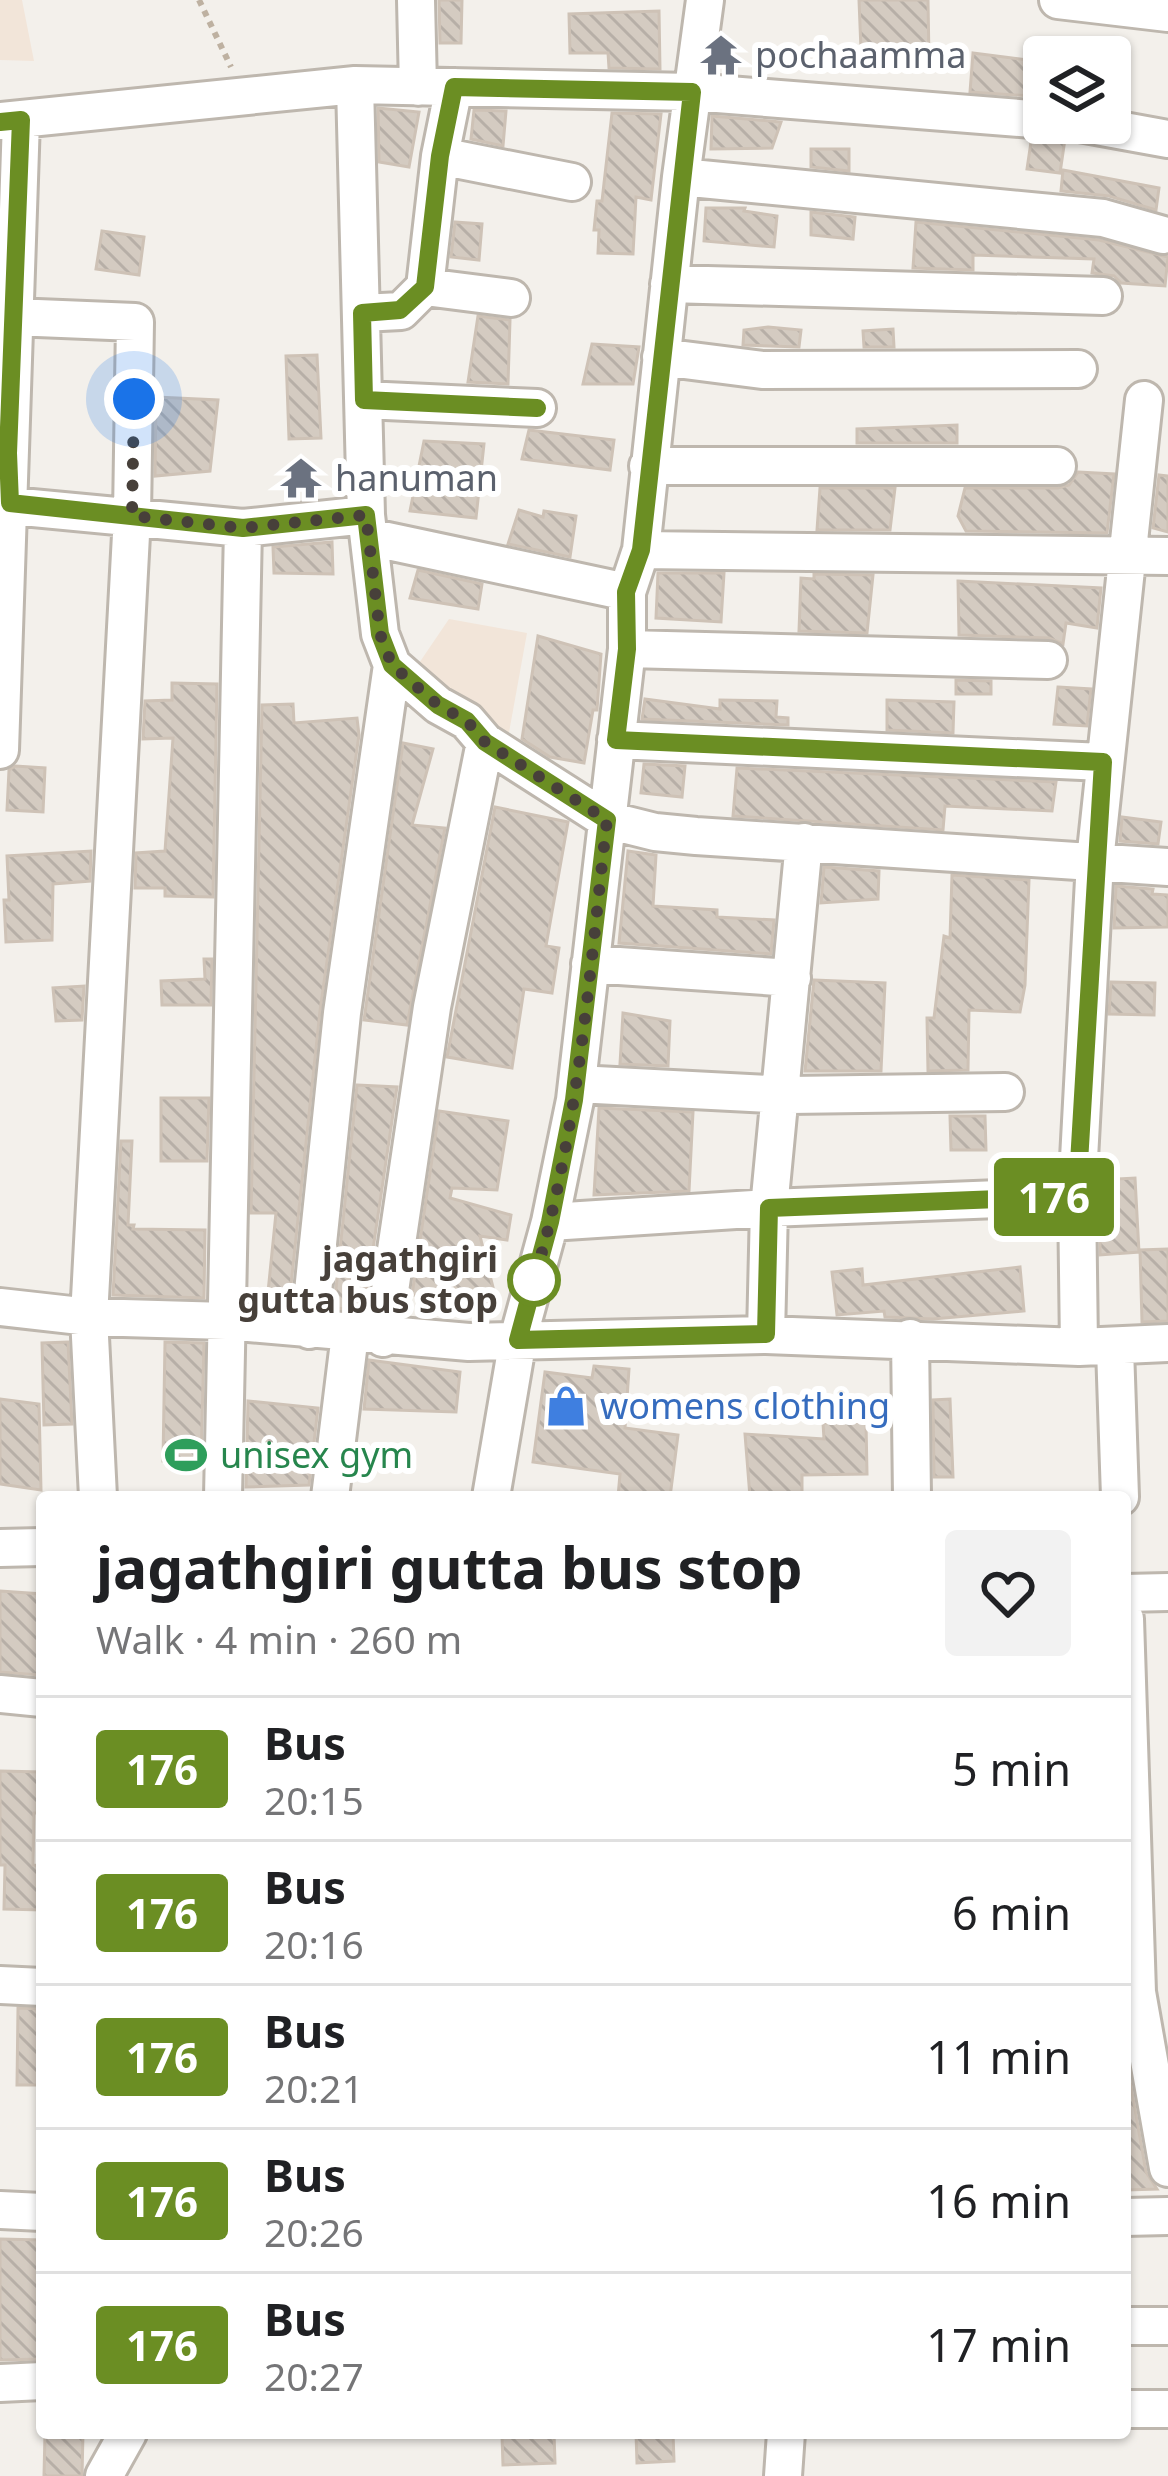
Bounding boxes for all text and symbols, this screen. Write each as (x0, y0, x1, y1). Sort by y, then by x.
place label: pochaamma (755, 30, 966, 79)
temple icon: pochaamma (698, 32, 744, 78)
map controls (1023, 36, 1131, 144)
button: layers (1023, 36, 1131, 144)
your location (104, 369, 164, 429)
place label: hanuman (335, 453, 498, 502)
temple icon: hanuman (278, 455, 324, 501)
line badge: 176 (985, 1158, 1123, 1236)
text: 176 (1018, 1168, 1090, 1225)
place label: jagathgiri gutta bus stop (237, 1234, 498, 1324)
marker: jagathgiri gutta bus stop (509, 1255, 559, 1305)
place label: womens clothing (600, 1381, 890, 1430)
shop icon: womens clothing (543, 1383, 589, 1429)
place label: unisex gym (220, 1430, 413, 1479)
sports icon: unisex gym (163, 1432, 209, 1478)
text: jagathgiri gutta bus stop (96, 1528, 803, 1606)
button: heart (945, 1530, 1071, 1656)
text: Walk · 4 min · 260 m (96, 1612, 462, 1665)
text: Bus (264, 1712, 346, 1773)
text: 5 min (952, 1738, 1071, 1799)
text: 176 (126, 1740, 198, 1797)
text: 20:15 (264, 1773, 364, 1826)
text: Bus (264, 1856, 346, 1917)
text: 6 min (952, 1882, 1071, 1943)
text: 176 (126, 1884, 198, 1941)
text: 20:16 (264, 1917, 364, 1970)
text: Bus (264, 2000, 346, 2061)
text: 11 min (926, 2026, 1071, 2087)
text: 176 (126, 2028, 198, 2085)
text: 20:21 (264, 2061, 364, 2114)
text: Bus (264, 2144, 346, 2205)
text: 16 min (926, 2170, 1071, 2231)
text: 176 (126, 2172, 198, 2229)
text: 20:26 (264, 2205, 364, 2258)
text: Bus (264, 2288, 346, 2349)
text: 17 min (926, 2314, 1071, 2375)
text: 176 (126, 2316, 198, 2373)
text: 20:27 (264, 2349, 364, 2402)

